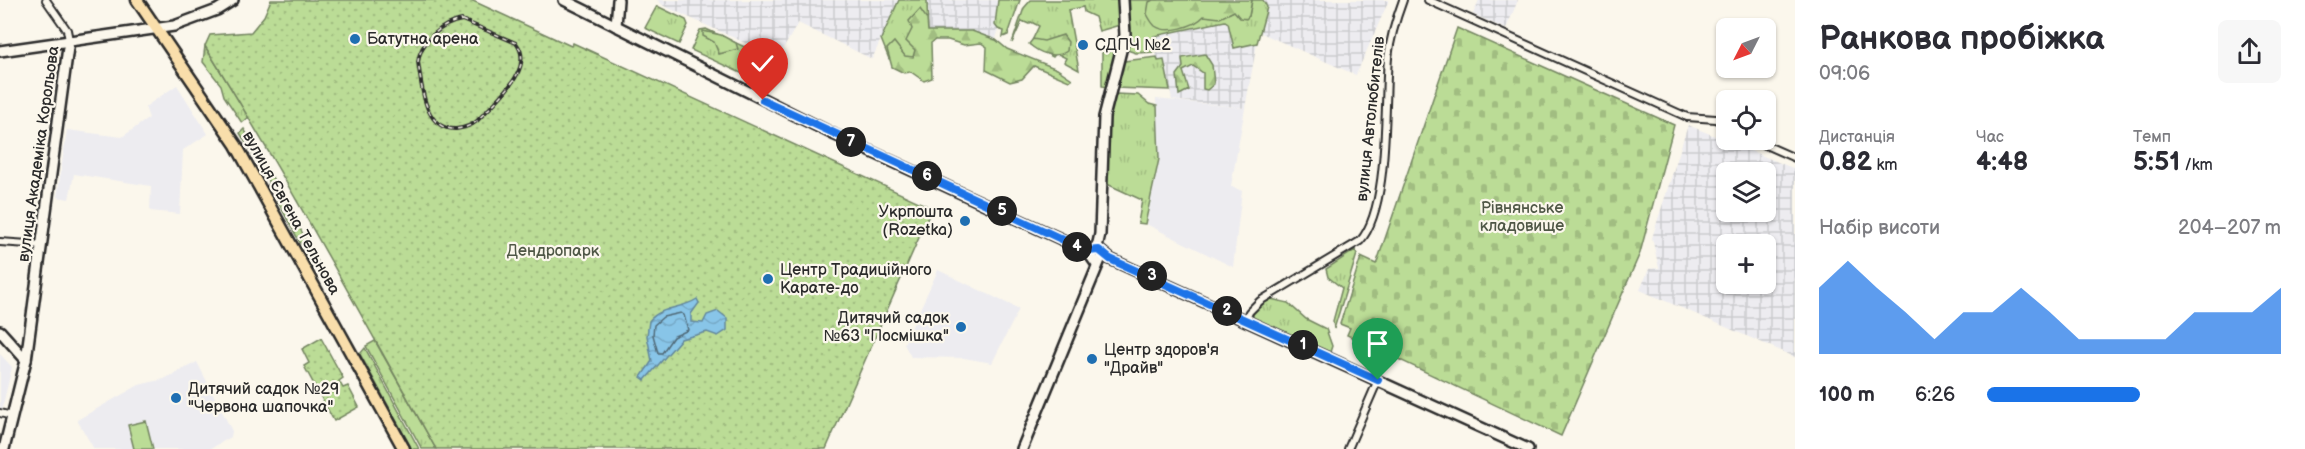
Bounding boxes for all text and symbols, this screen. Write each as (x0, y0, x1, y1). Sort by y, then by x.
north arrow (1716, 18, 1776, 78)
map controls (1716, 18, 1776, 294)
text: Ранкова пробіжка (1819, 19, 2104, 59)
button: share (2218, 20, 2281, 83)
place label: Батутна арена (367, 30, 479, 49)
marker: Батутна арена (348, 32, 362, 46)
street label: вулиця Автолюбителів (1353, 35, 1389, 203)
place label: СДПЧ №2 (1095, 36, 1171, 55)
pin (737, 38, 788, 100)
marker: СДПЧ №2 (1076, 38, 1090, 52)
street label: вулиця Академіка Корольова (14, 44, 64, 263)
icon: check (746, 47, 779, 80)
text: 09:06 (1819, 62, 1870, 86)
button: locate (1716, 90, 1776, 150)
pin: 7 (836, 127, 866, 157)
street label: вулиця Євгена Тельнова (238, 128, 344, 299)
text: Дистанція (1819, 128, 1895, 147)
text: Час (1976, 128, 2004, 147)
text: Темп (2133, 128, 2171, 147)
text: 7 (847, 132, 855, 151)
text: 0.82 (1819, 147, 1872, 178)
text: 4:48 (1976, 147, 2029, 178)
text: 5:51 (2133, 147, 2180, 178)
text: km (1872, 156, 1898, 175)
text: /km (2180, 156, 2213, 175)
pin: 6 (912, 161, 942, 191)
button: layers (1716, 162, 1776, 222)
text: 6 (922, 166, 932, 185)
pin: 5 (987, 196, 1017, 226)
park label: Рівнянське кладовище (1480, 199, 1564, 236)
text: 5 (997, 201, 1007, 220)
place label: Укрпошта (Rozetka) (878, 203, 954, 240)
marker: Укрпошта (Rozetka) (958, 214, 972, 228)
text: Набір висоти (1819, 216, 1940, 240)
text: 204–207 m (2178, 216, 2281, 240)
pin: 4 (1062, 232, 1092, 262)
button: + (1716, 234, 1776, 294)
text: 4 (1072, 237, 1082, 256)
park label: Дендропарк (507, 242, 600, 261)
place label: Центр Традиційного Карате-до (780, 261, 932, 298)
pin: 3 (1137, 261, 1167, 291)
text: 3 (1147, 266, 1157, 285)
marker: Центр Традиційного Карате-до (761, 272, 775, 286)
pin: 2 (1212, 296, 1242, 326)
text: 2 (1222, 301, 1232, 320)
place label: Дитячий садок №63 "Посмішка" (823, 309, 949, 346)
pin (1352, 318, 1403, 380)
marker: Дитячий садок №63 "Посмішка" (954, 320, 968, 334)
icon: arrive (1361, 327, 1394, 360)
pin: 1 (1288, 330, 1318, 360)
text: 1 (1300, 335, 1306, 354)
place label: Центр здоров'я "Драйв" (1104, 341, 1219, 378)
marker: Центр здоров'я "Драйв" (1085, 352, 1099, 366)
place label: Дитячий садок №29 "Червона шапочка" (188, 380, 339, 417)
text: 100 m (1819, 383, 1875, 407)
text: 6:26 (1915, 383, 1955, 407)
marker: Дитячий садок №29 "Червона шапочка" (169, 391, 183, 405)

